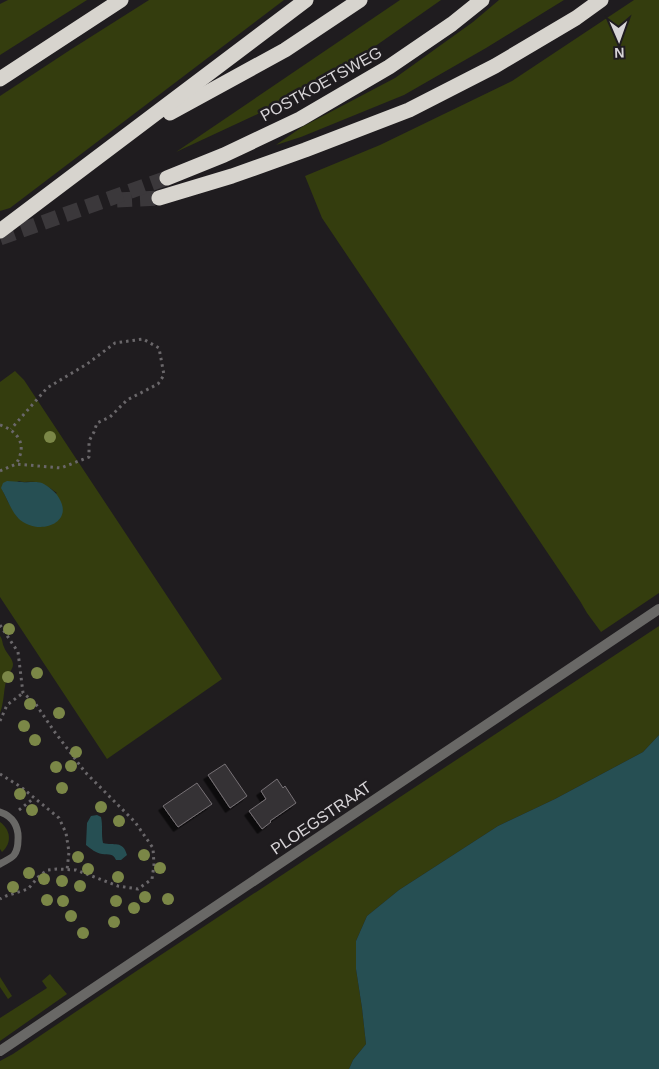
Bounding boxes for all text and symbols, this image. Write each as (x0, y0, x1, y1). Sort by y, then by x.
north arrow (594, 15, 644, 65)
street label: POSTKOETSWEG (257, 44, 385, 124)
text: N (614, 45, 625, 61)
street label: PLOEGSTRAAT (268, 778, 374, 858)

